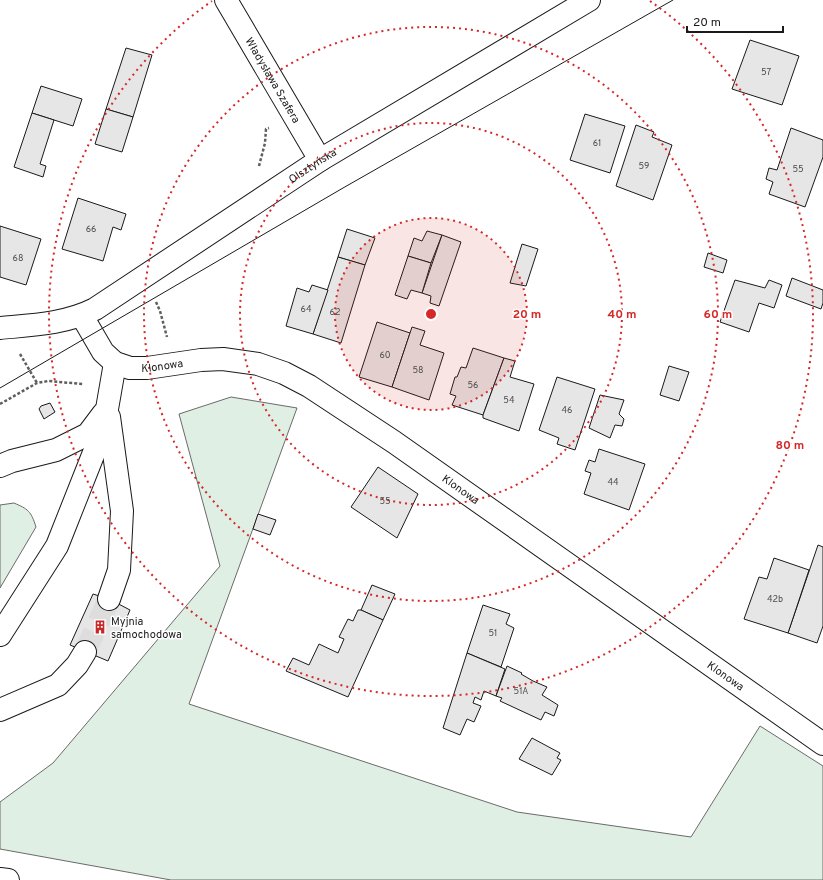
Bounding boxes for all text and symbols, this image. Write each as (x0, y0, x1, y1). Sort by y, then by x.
scale bar (687, 8, 783, 34)
text: 20 m (693, 15, 721, 31)
street label: Władysława Szafera (242, 35, 303, 126)
house number: 57 (761, 67, 771, 78)
house number: 61 (593, 138, 601, 149)
street label: Olsztyńska (286, 146, 339, 187)
house number: 59 (639, 161, 649, 172)
house number: 55 (792, 164, 804, 175)
house number: 66 (86, 224, 96, 235)
house number: 68 (13, 253, 23, 264)
house number: 64 (301, 304, 312, 315)
house number: 62 (330, 307, 340, 318)
centre of rings (424, 307, 438, 321)
text: 20 m (513, 307, 541, 323)
text: 40 m (607, 307, 637, 323)
text: 60 m (704, 307, 732, 323)
house number: 60 (379, 350, 391, 361)
street label: Klonowa (141, 357, 184, 376)
house number: 58 (412, 365, 424, 376)
house number: 56 (468, 380, 478, 391)
house number: 54 (503, 395, 515, 406)
house number: 46 (562, 405, 572, 416)
text: 80 m (776, 438, 804, 454)
street label: Klonowa (439, 472, 482, 508)
house number: 44 (607, 477, 619, 488)
house number: 55 (379, 496, 391, 507)
house number: 42b (767, 594, 783, 605)
place label: Myjnia samochodowa (111, 615, 182, 642)
building icon: Myjnia samochodowa (92, 619, 108, 635)
house number: 51 (489, 628, 497, 639)
street label: Klonowa (704, 659, 747, 694)
house number: 51A (514, 686, 528, 697)

